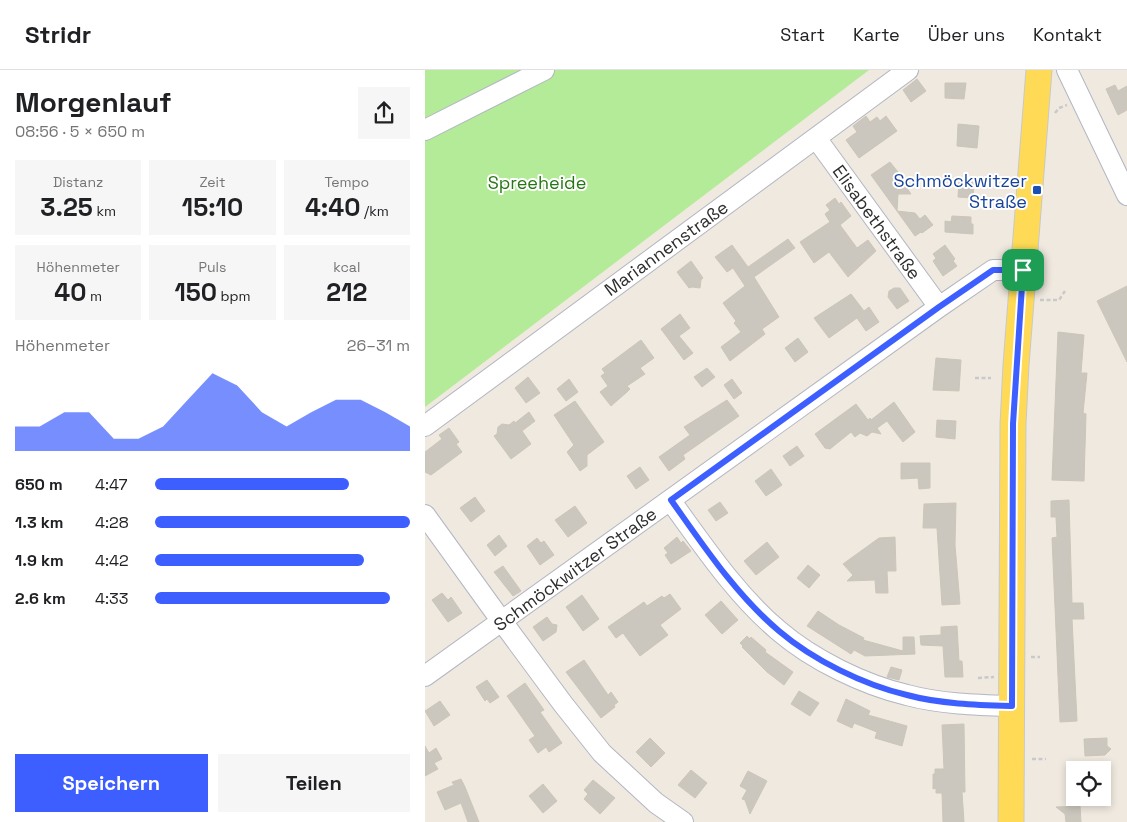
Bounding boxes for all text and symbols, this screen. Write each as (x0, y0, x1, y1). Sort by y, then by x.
text: Stridr (25, 19, 91, 50)
text: Start (780, 23, 825, 46)
text: Karte (853, 23, 900, 46)
text: Über uns (928, 23, 1005, 46)
text: Kontakt (1033, 23, 1102, 46)
text: Morgenlauf (15, 84, 171, 120)
button: share (358, 87, 410, 139)
text: 08:56 · 5 × 650 m (15, 121, 145, 142)
street label: Elisabethstraße (828, 160, 926, 284)
place label: Schmöckwitzer Straße (894, 169, 1027, 213)
park label: Spreeheide (488, 171, 586, 194)
text: Distanz (53, 173, 103, 191)
text: Zeit (199, 173, 226, 191)
text: Tempo (324, 173, 369, 191)
marker: Schmöckwitzer Straße (1031, 184, 1043, 196)
text: 3.25 (40, 191, 93, 223)
text: 15:10 (182, 191, 243, 223)
text: 4:40 (305, 191, 360, 223)
street label: Mariannenstraße (600, 195, 732, 301)
text: km (93, 202, 116, 220)
text: /km (360, 202, 389, 220)
pin (1002, 249, 1044, 291)
icon: arrive (1009, 256, 1037, 284)
text: Höhenmeter (37, 258, 120, 276)
text: Puls (199, 258, 226, 276)
text: kcal (333, 258, 360, 276)
text: 40 (54, 276, 86, 308)
text: 150 (174, 276, 217, 308)
text: 212 (326, 276, 367, 308)
text: m (86, 287, 102, 305)
text: bpm (217, 287, 251, 305)
text: Höhenmeter (15, 335, 110, 356)
text: 26–31 m (347, 335, 410, 356)
text: 650 m (15, 474, 63, 495)
text: 4:47 (95, 474, 128, 495)
street label: Schmöckwitzer Straße (489, 502, 661, 636)
text: 1.3 km (15, 512, 63, 533)
text: 4:28 (95, 512, 129, 533)
text: 1.9 km (15, 550, 64, 571)
text: 4:42 (95, 550, 129, 571)
text: 2.6 km (15, 588, 66, 609)
text: 4:33 (95, 588, 128, 609)
button: Speichern (15, 754, 208, 812)
button: Teilen (218, 754, 410, 812)
map controls (1066, 761, 1111, 806)
button: locate (1066, 761, 1111, 806)

